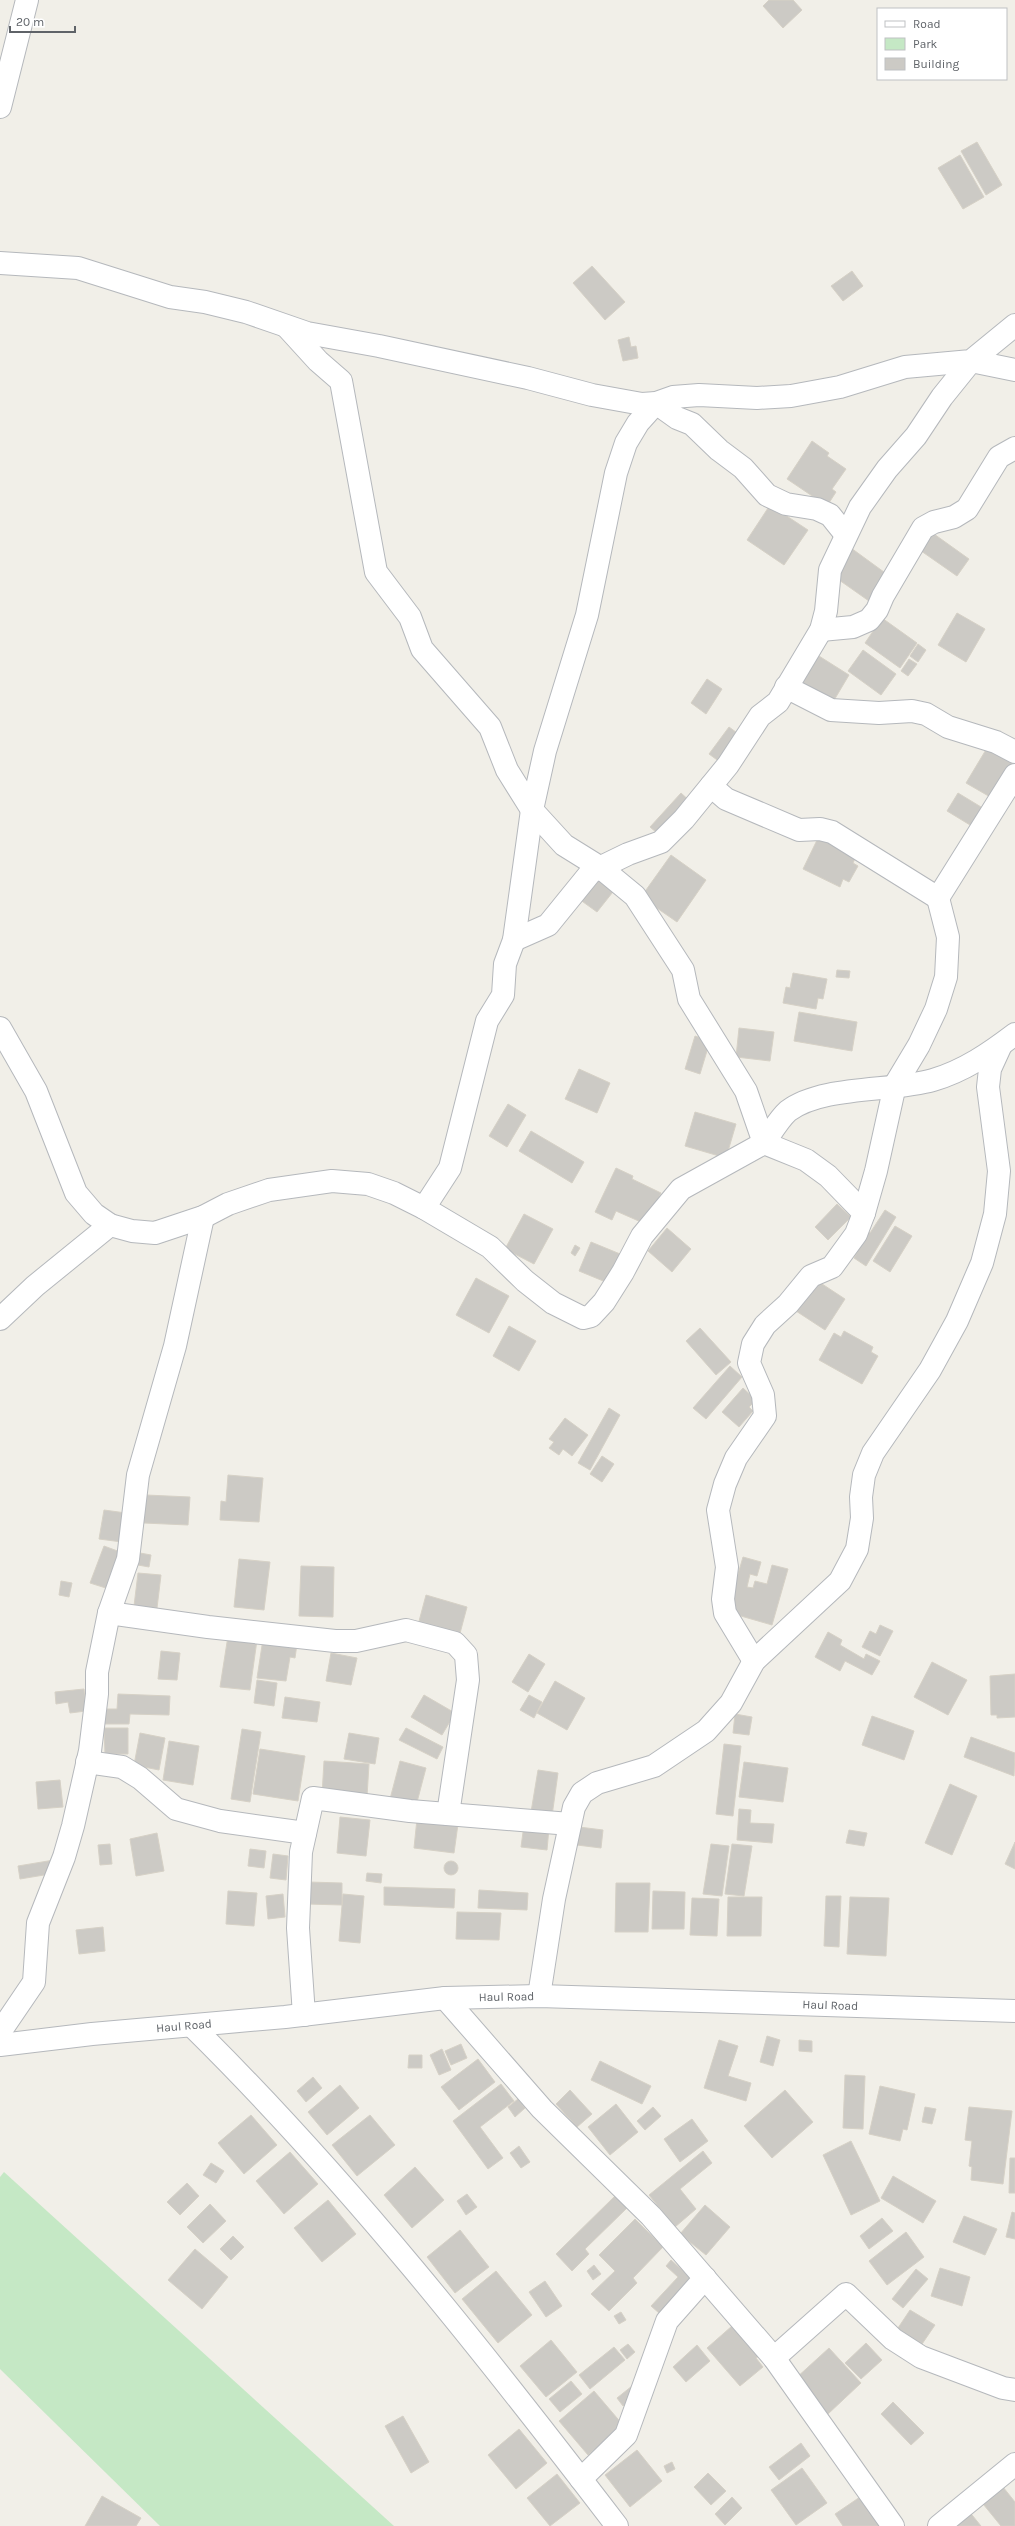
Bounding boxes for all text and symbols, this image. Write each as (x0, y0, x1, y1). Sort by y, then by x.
scale bar (10, 8, 75, 34)
legend (877, 8, 1007, 80)
text: 20 m (16, 15, 44, 29)
text: Road (913, 17, 941, 31)
text: Park (913, 37, 938, 51)
text: Building (913, 57, 960, 71)
street label: Haul Road (478, 1989, 535, 2004)
street label: Haul Road (802, 1997, 858, 2013)
street label: Haul Road (156, 2016, 212, 2035)

